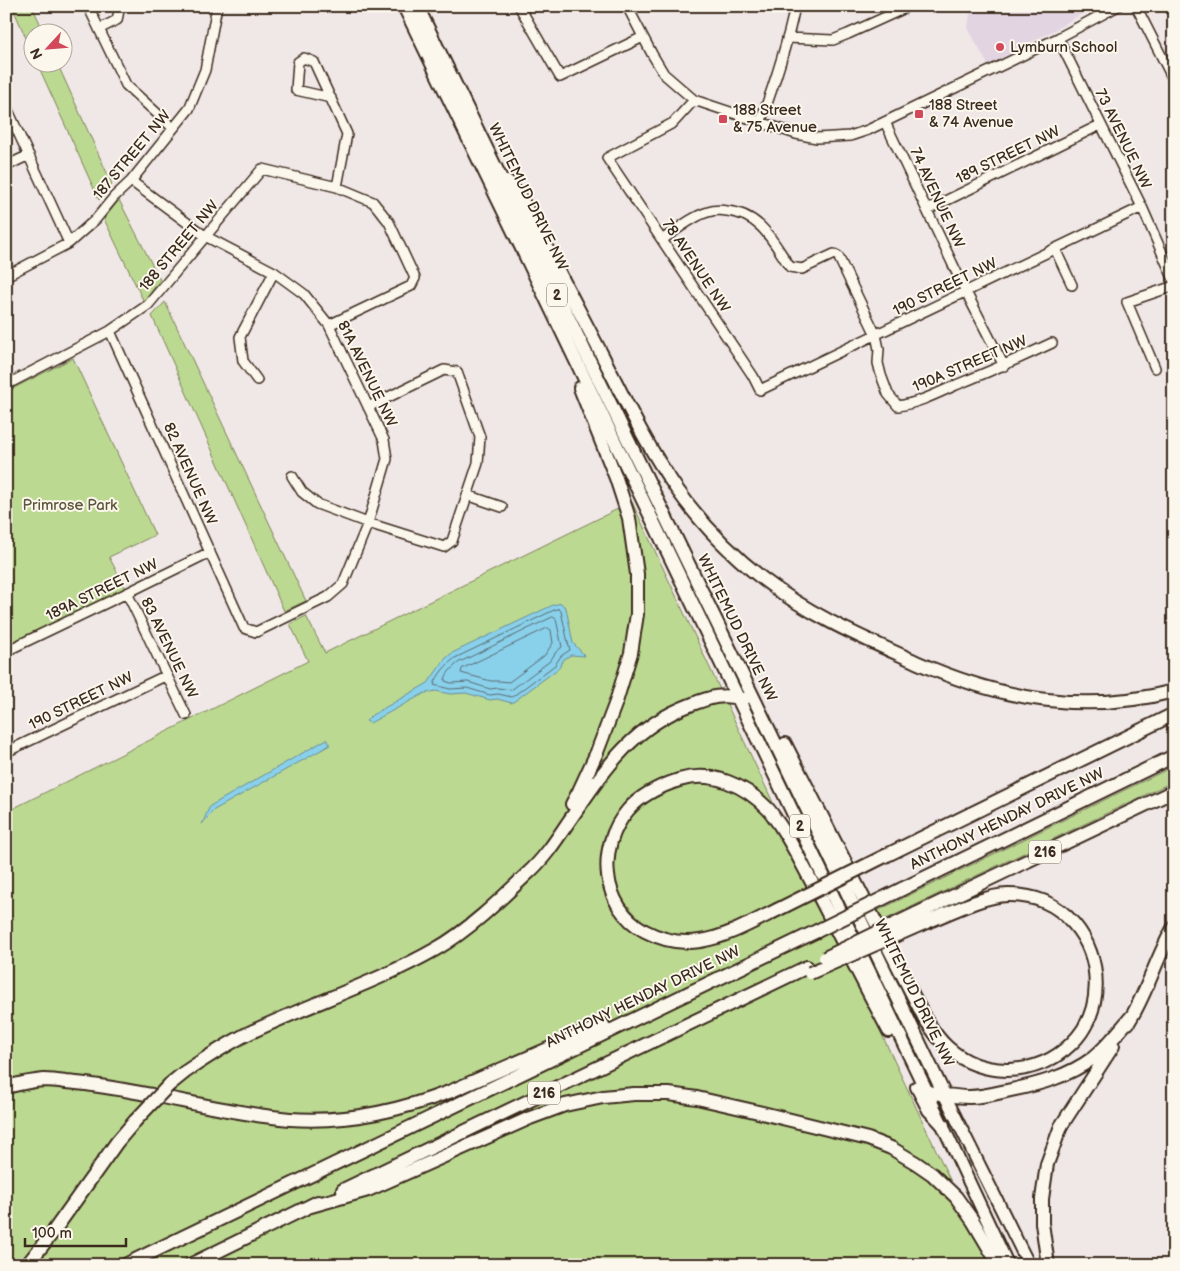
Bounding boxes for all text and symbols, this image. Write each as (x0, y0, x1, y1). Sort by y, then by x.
north arrow (22, 22, 72, 72)
place label: Lymburn School (1010, 38, 1117, 57)
marker: Lymburn School (994, 41, 1006, 53)
text: N (27, 45, 47, 62)
street label: 73 AVENUE NW (1091, 86, 1156, 192)
place label: 188 Street & 74 Avenue (929, 96, 1014, 132)
place label: 188 Street & 75 Avenue (733, 101, 817, 137)
street label: 187 STREET NW (89, 106, 175, 204)
marker: 188 Street & 74 Avenue (913, 108, 925, 120)
marker: 188 Street & 75 Avenue (717, 113, 729, 125)
street label: WHITEMUD DRIVE NW (484, 120, 572, 274)
street label: 189 STREET NW (953, 121, 1063, 188)
street label: 74 AVENUE NW (905, 145, 969, 252)
street label: 188 STREET NW (135, 196, 223, 296)
street label: 78 AVENUE NW (658, 216, 734, 317)
street label: 190 STREET NW (890, 253, 1000, 320)
road number: 2 (547, 284, 567, 306)
street label: 81A AVENUE NW (333, 318, 401, 431)
street label: 190A STREET NW (910, 331, 1030, 397)
street label: 82 AVENUE NW (159, 420, 221, 528)
park label: Primrose Park (23, 496, 118, 515)
street label: WHITEMUD DRIVE NW (693, 551, 781, 705)
street label: 189A STREET NW (43, 554, 162, 625)
street label: 83 AVENUE NW (136, 594, 202, 702)
street label: 190 STREET NW (26, 667, 136, 734)
street label: ANTHONY HENDAY DRIVE NW (907, 763, 1107, 874)
road number: 2 (790, 814, 810, 838)
road number: 216 (1029, 840, 1061, 864)
street label: WHITEMUD DRIVE NW (870, 916, 958, 1070)
street label: ANTHONY HENDAY DRIVE NW (543, 941, 743, 1052)
road number: 216 (528, 1082, 560, 1104)
scale bar (25, 1216, 126, 1248)
text: 100 m (32, 1224, 72, 1243)

